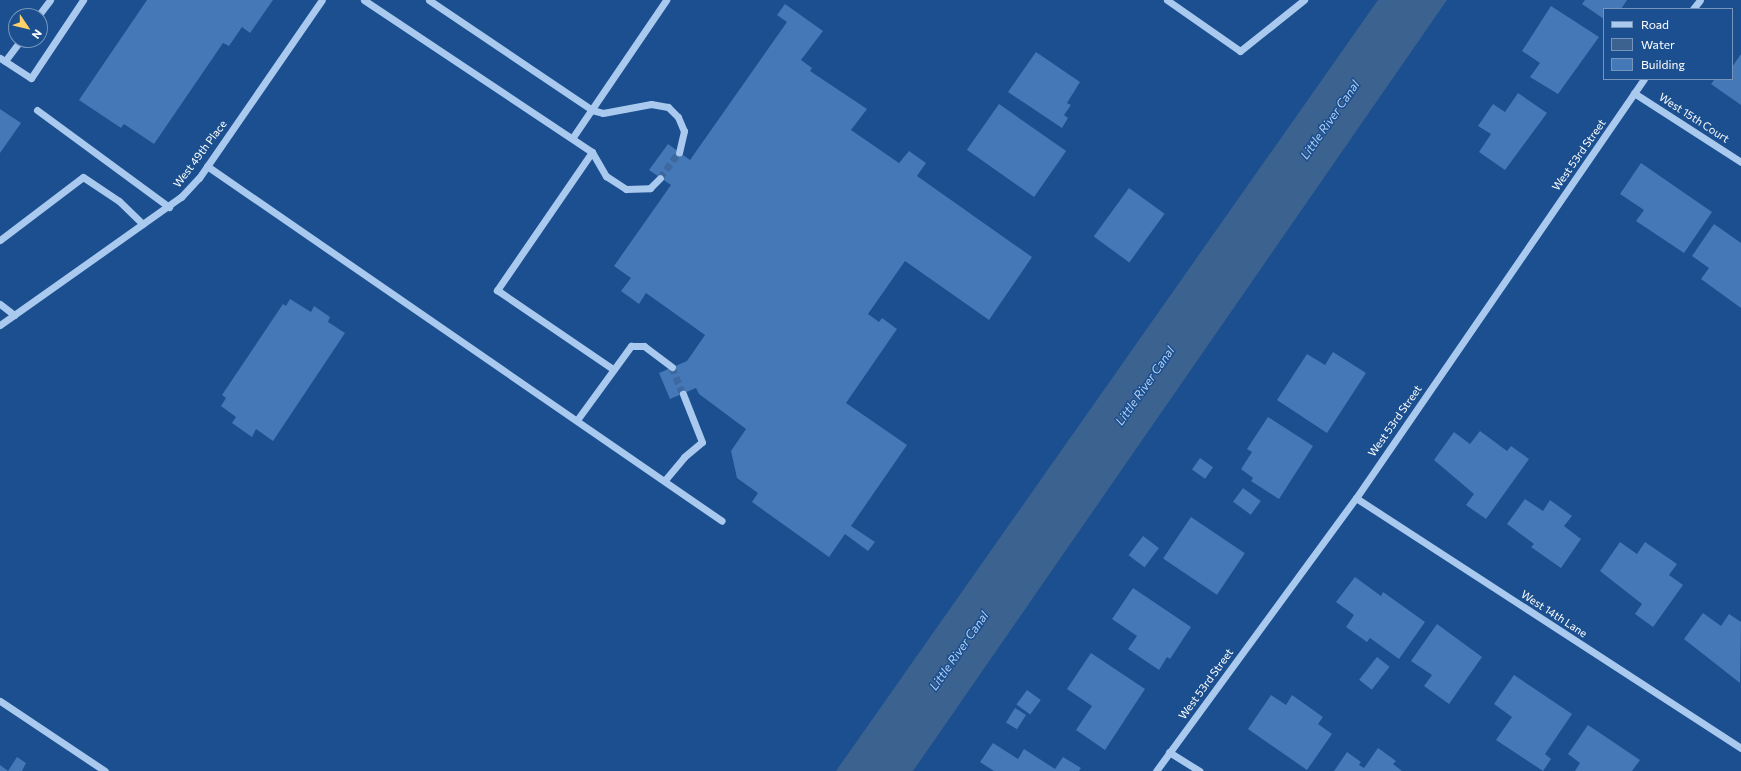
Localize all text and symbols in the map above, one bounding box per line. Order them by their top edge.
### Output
north arrow [8,8,48,48]
legend [1603,8,1733,80]
text: Road [1641,17,1669,31]
text: N [30,27,45,42]
text: Water [1641,37,1675,51]
text: Building [1641,57,1685,71]
water label: Little River Canal [1298,78,1362,162]
street label: West 15th Court [1656,90,1732,146]
street label: West 53rd Street [1549,117,1609,193]
street label: West 49th Place [170,118,230,190]
water label: Little River Canal [1113,344,1177,428]
street label: West 53rd Street [1365,383,1425,459]
street label: West 14th Lane [1518,588,1590,640]
water label: Little River Canal [927,609,991,693]
street label: West 53rd Street [1176,646,1236,722]

